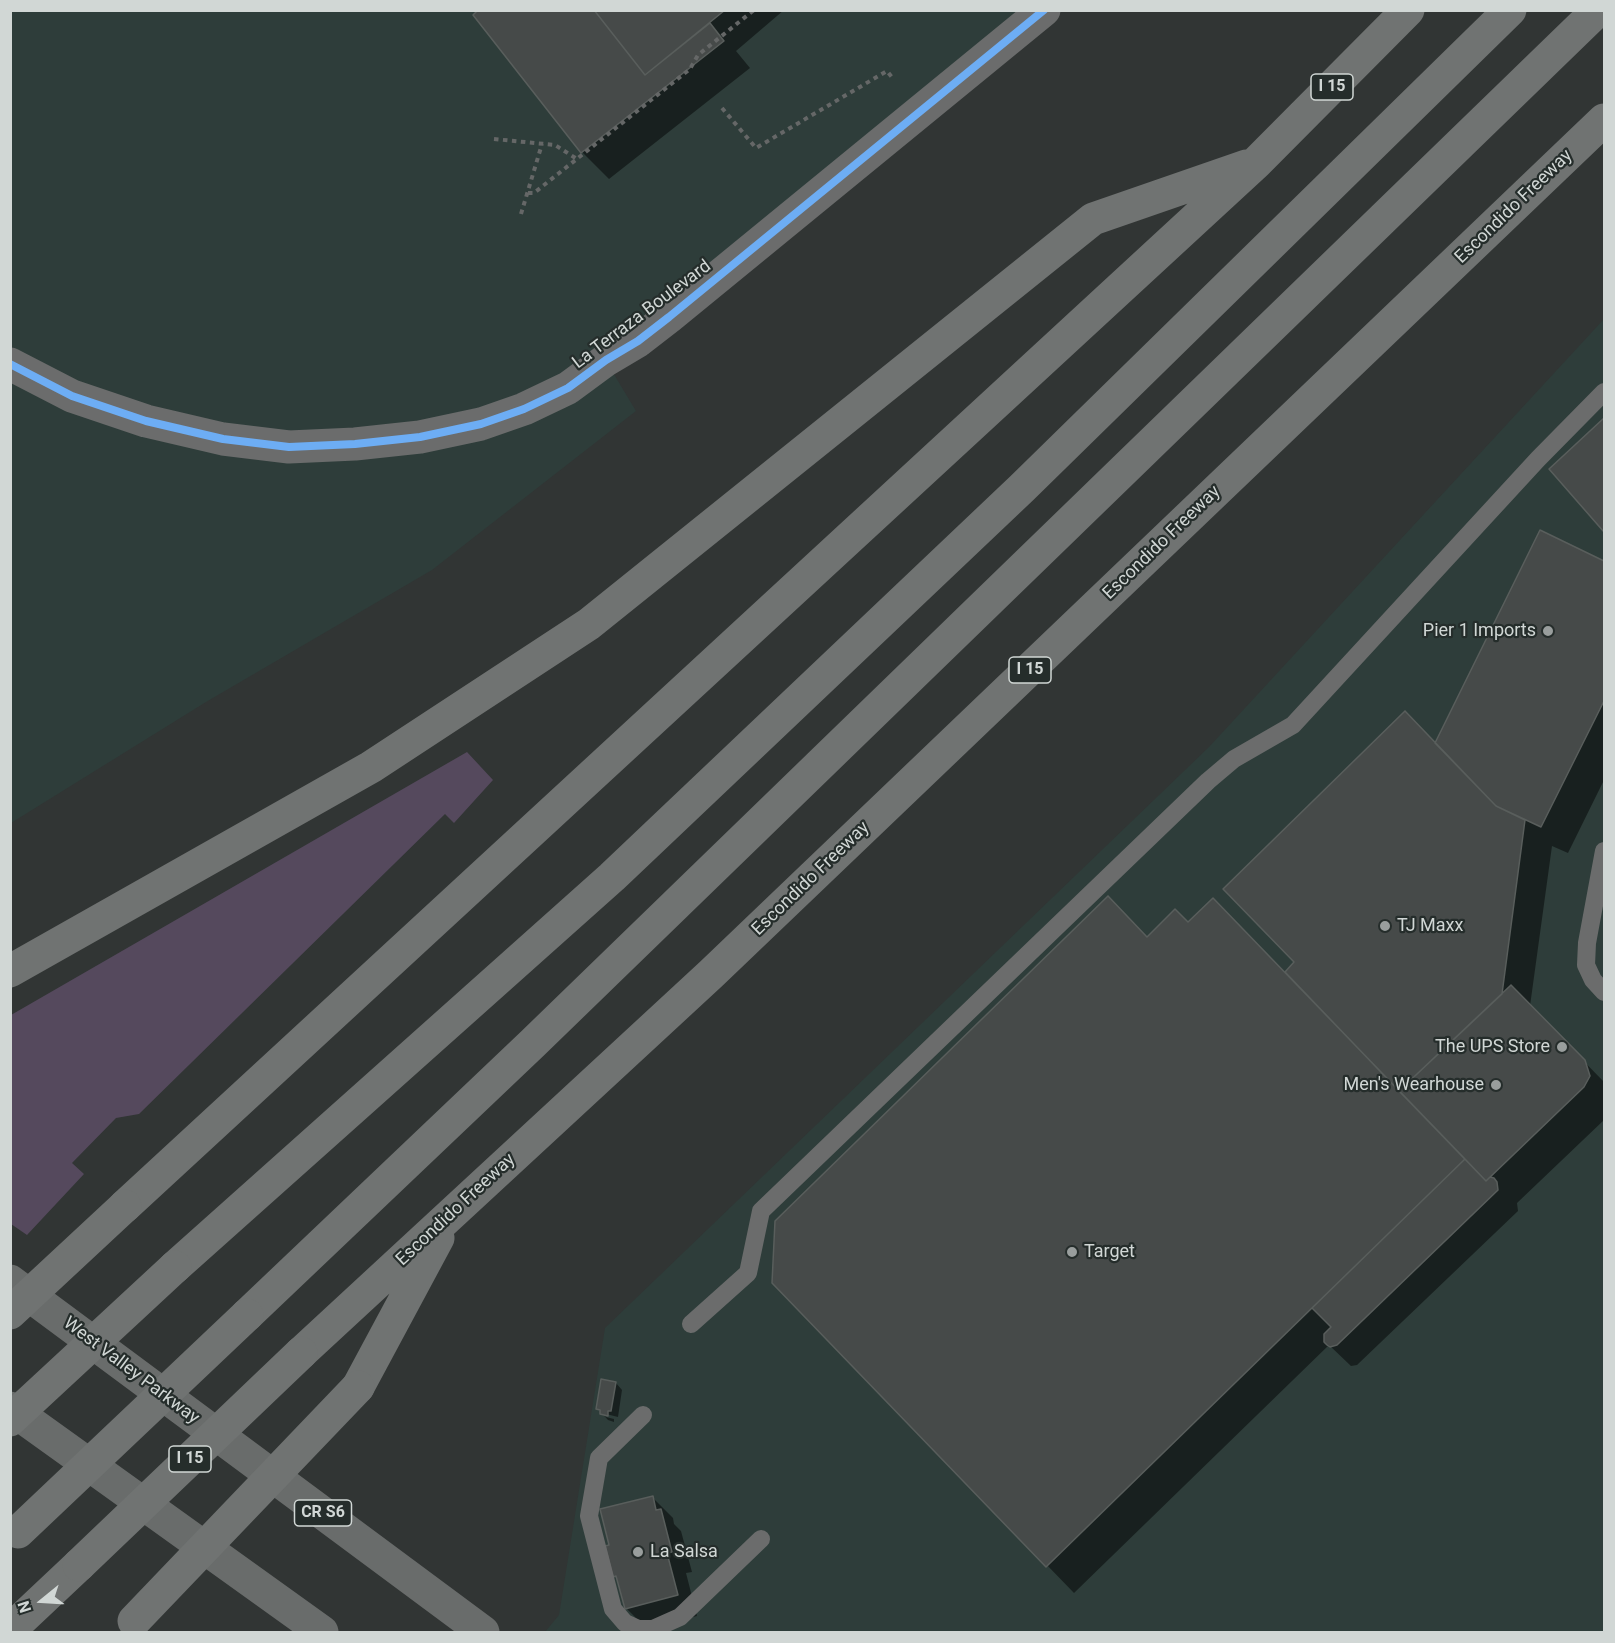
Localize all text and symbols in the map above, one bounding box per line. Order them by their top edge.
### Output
road number: I 15 [1311,74,1353,100]
street label: Escondido Freeway [1451,145,1577,269]
street label: La Terraza Boulevard [568,256,716,374]
street label: Escondido Freeway [1099,481,1225,605]
place label: Pier 1 Imports [1423,620,1536,642]
marker: Pier 1 Imports [1541,624,1555,638]
road number: I 15 [1009,657,1051,683]
street label: Escondido Freeway [748,817,874,941]
place label: TJ Maxx [1397,915,1463,937]
marker: TJ Maxx [1378,919,1392,933]
place label: The UPS Store [1435,1036,1550,1058]
marker: The UPS Store [1555,1040,1569,1054]
place label: Men's Wearhouse [1343,1074,1484,1096]
marker: Men's Wearhouse [1489,1078,1503,1092]
street label: Escondido Freeway [392,1149,520,1271]
place label: Target [1084,1241,1135,1263]
marker: Target [1065,1245,1079,1259]
street label: West Valley Parkway [59,1313,203,1429]
road number: I 15 [169,1446,211,1472]
road number: CR S6 [294,1500,352,1526]
place label: La Salsa [650,1541,718,1563]
marker: La Salsa [631,1545,645,1559]
north arrow [12,1571,72,1631]
text: N [14,1598,35,1615]

